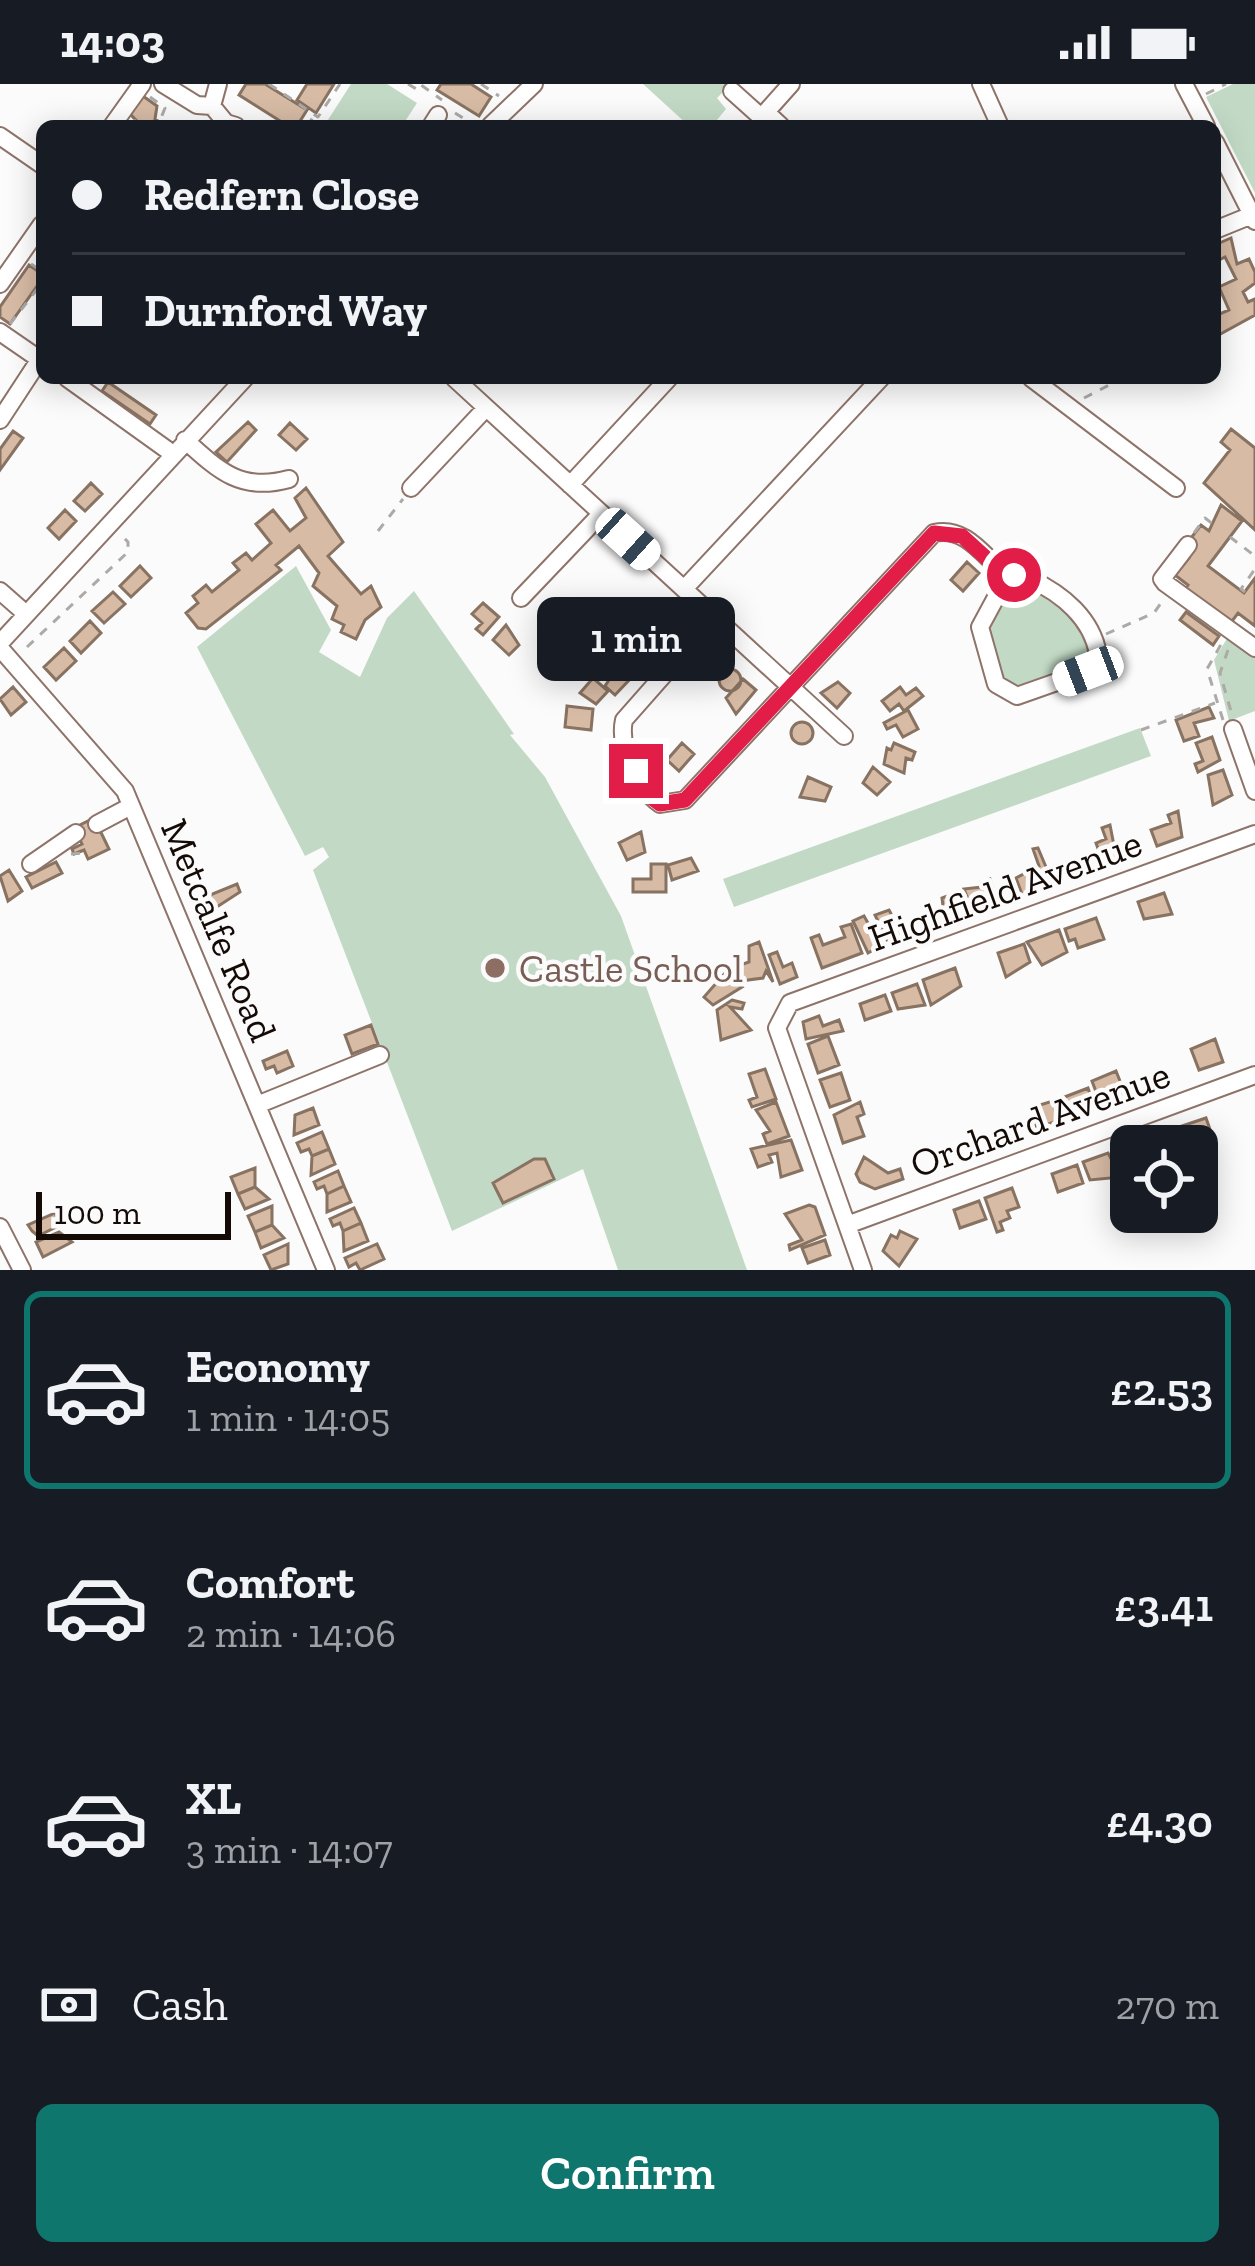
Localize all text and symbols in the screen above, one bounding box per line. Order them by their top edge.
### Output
text: 14:03 [60,15,165,69]
text: Redfern Close [144,168,419,222]
text: Durnford Way [144,284,427,338]
car [589,502,667,576]
route start [987,548,1041,602]
callout: 1 min [537,597,735,681]
text: 1 min [590,615,682,662]
car [1048,641,1128,701]
route end [609,744,663,798]
street label: Metcalfe Road [151,812,287,1048]
street label: Highfield Avenue [862,819,1148,961]
place label: Castle School [519,945,743,992]
marker: Castle School [482,955,508,981]
street label: Orchard Avenue [904,1050,1176,1188]
map controls [1110,1125,1218,1233]
button: locate [1110,1125,1218,1233]
scale bar [36,1186,231,1239]
text: 100 m [54,1193,141,1232]
icon: car [42,1336,150,1444]
text: Economy [186,1340,370,1394]
text: £2.53 [1110,1363,1213,1417]
text: 1 min · 14:05 [186,1394,390,1441]
icon: car [42,1552,150,1660]
text: Comfort [186,1556,354,1610]
text: £3.41 [1114,1579,1213,1633]
text: 2 min · 14:06 [186,1610,396,1657]
icon: car [42,1768,150,1876]
text: XL [186,1772,241,1826]
text: £4.30 [1106,1795,1213,1849]
text: 3 min · 14:07 [186,1826,393,1873]
icon: cash [36,1972,102,2038]
text: Cash [132,1978,228,2032]
text: 270 m [1116,1982,1219,2029]
button: Confirm [36,2104,1219,2242]

